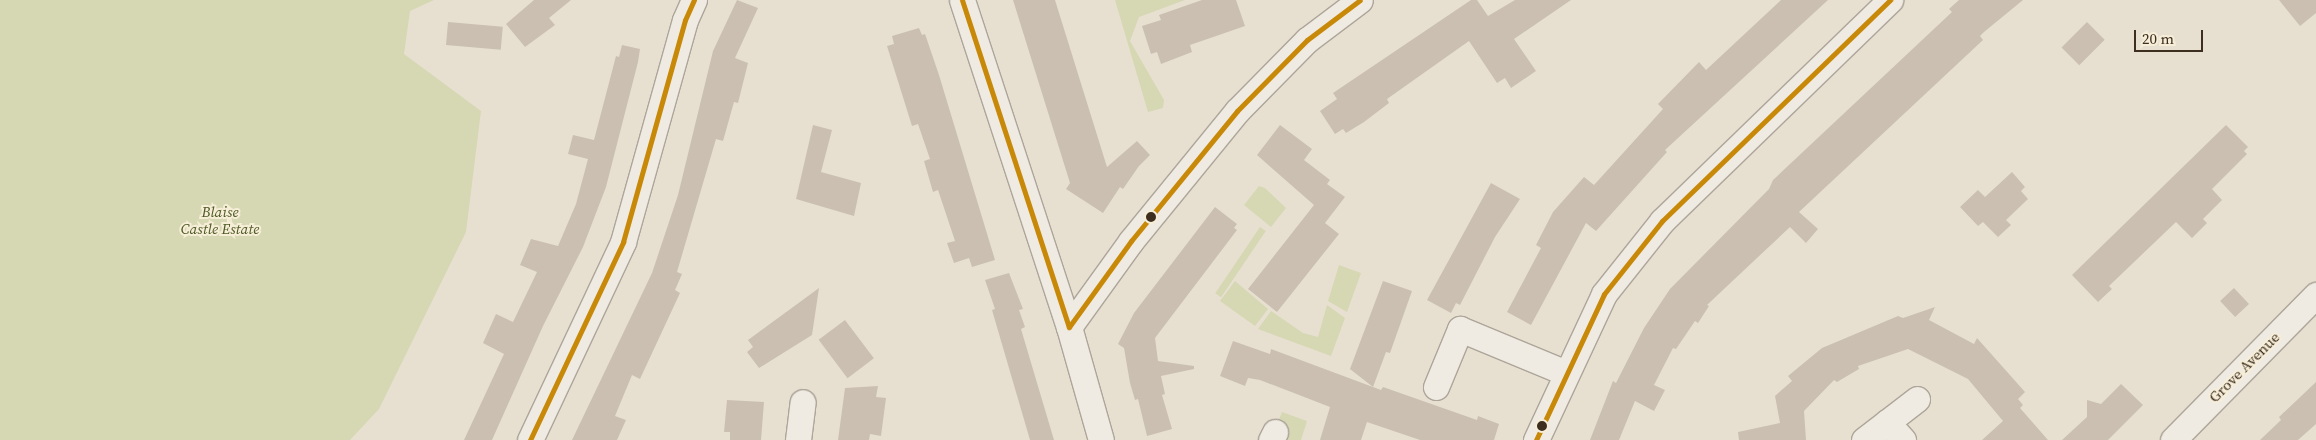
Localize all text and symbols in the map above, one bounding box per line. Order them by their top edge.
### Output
scale bar [2136,20,2205,52]
text: 20 m [2142,28,2174,49]
park label: Blaise Castle Estate [181,202,259,237]
unlabelled marker [1146,212,1156,222]
street label: Grove Avenue [2205,328,2283,406]
unlabelled marker [1537,421,1547,431]

